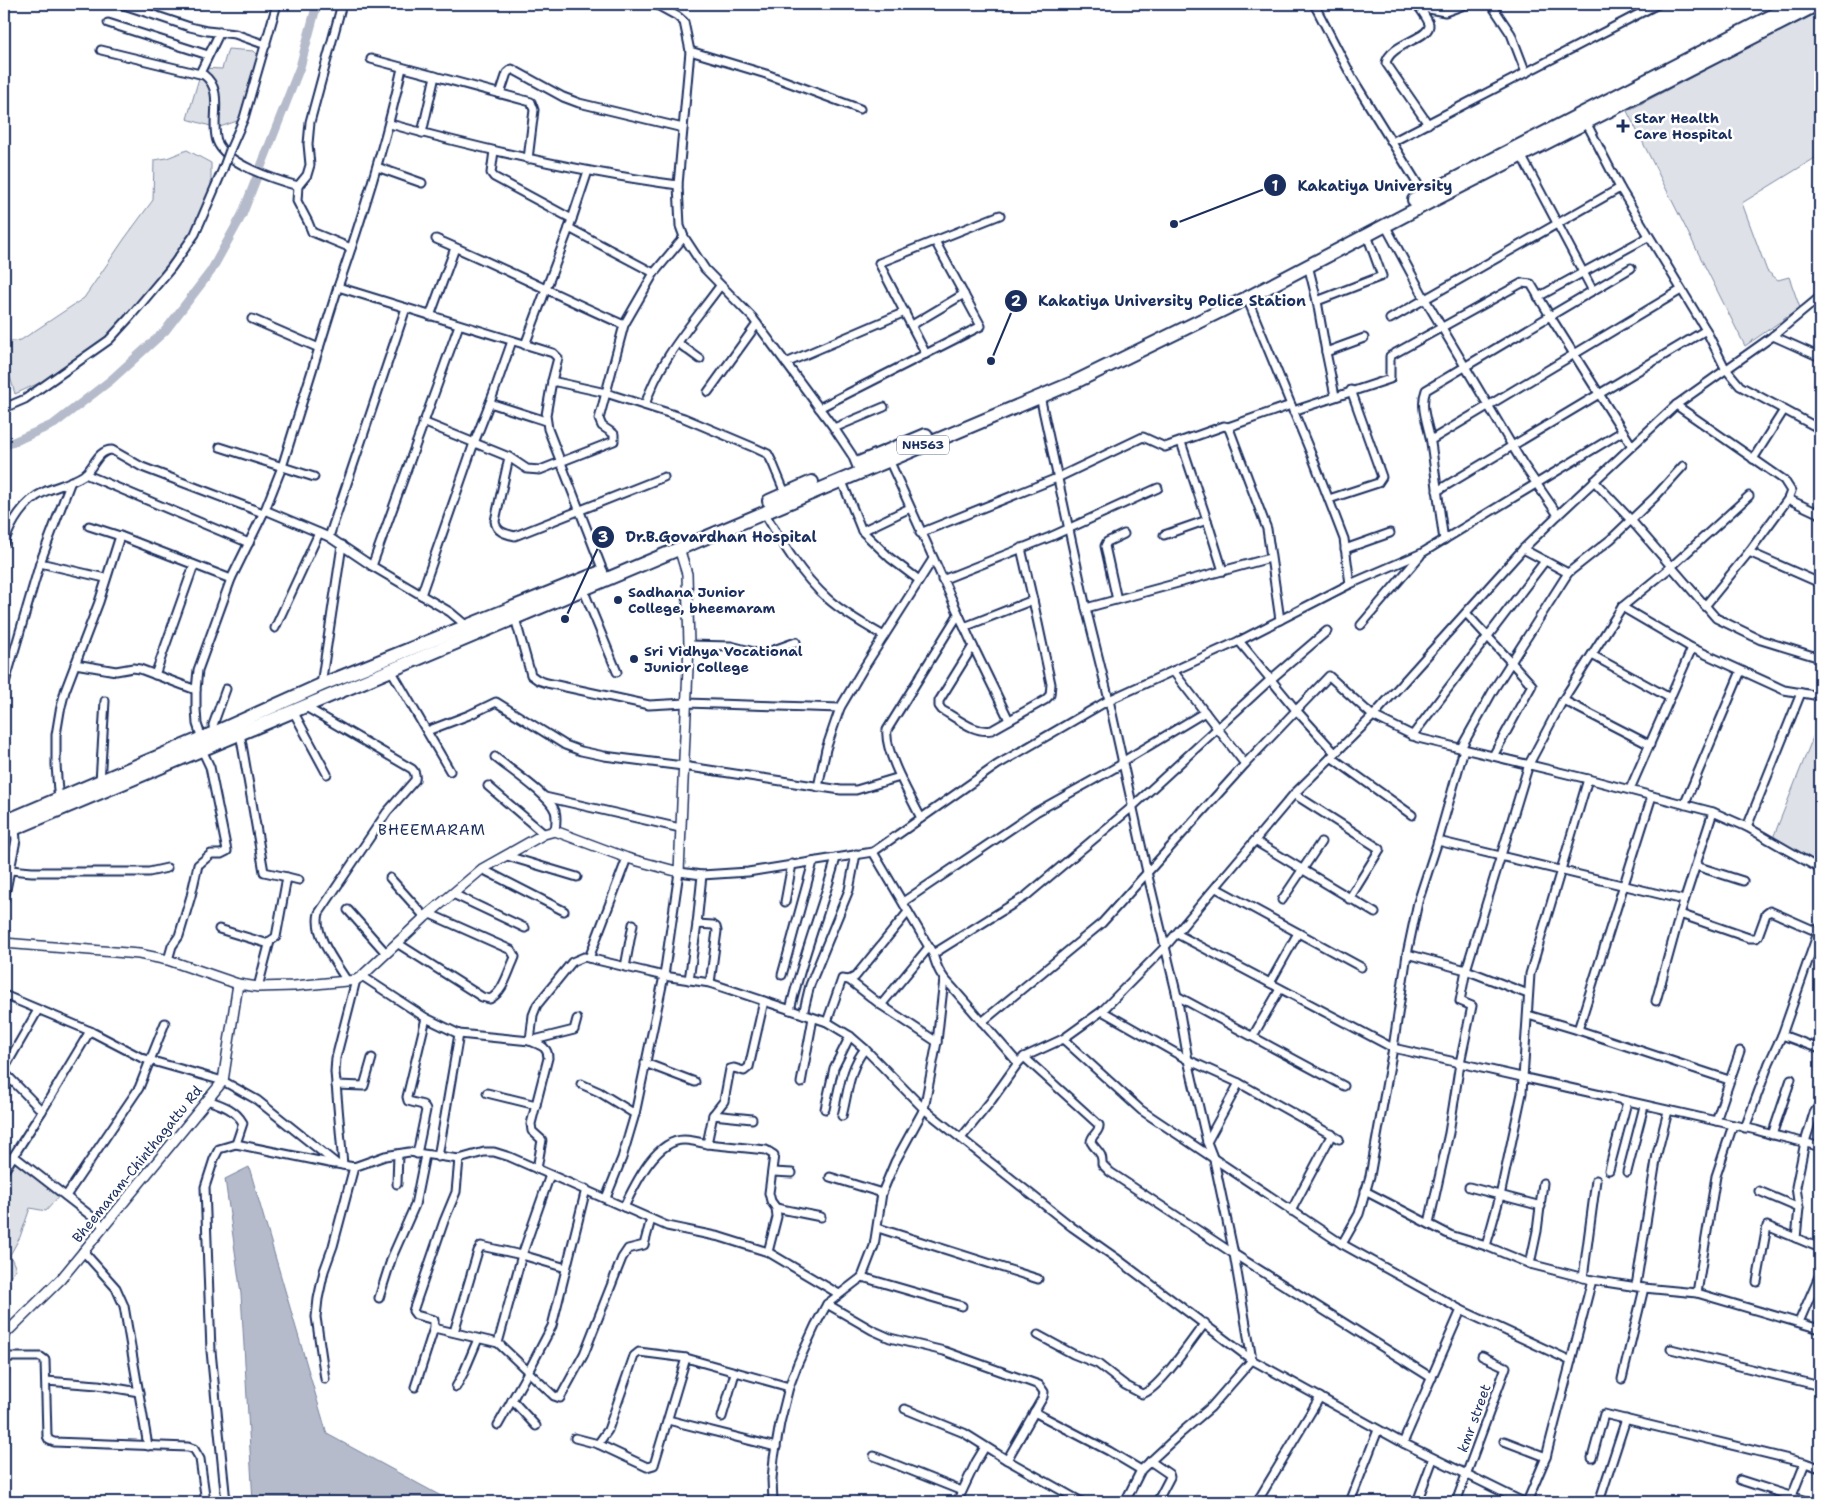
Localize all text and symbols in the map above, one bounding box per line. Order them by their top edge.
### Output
place label: Star Health Care Hospital [1634,109,1732,143]
marker: Star Health Care Hospital [1616,119,1630,133]
callout: Kakatiya University [1263,170,1463,200]
text: 1 [1272,176,1279,196]
text: Kakatiya University [1297,176,1453,196]
callout: Kakatiya University Police Station [1003,286,1316,316]
text: 2 [1011,291,1022,311]
text: Kakatiya University Police Station [1038,291,1306,311]
road number: NH563 [897,436,949,454]
callout: Dr.B.Govardhan Hospital [590,522,826,552]
text: 3 [598,527,608,547]
text: Dr.B.Govardhan Hospital [625,527,817,547]
place label: Sadhana Junior College, bheemaram [628,583,776,617]
marker: Sadhana Junior College, bheemaram [612,594,624,606]
place label: Sri Vidhya Vocational Junior College [644,642,803,676]
marker: Sri Vidhya Vocational Junior College [628,653,640,665]
district label: BHEEMARAM [378,820,486,840]
street label: Bheemaram-Chinthagattu Rd [68,1082,206,1246]
street label: kmr street [1453,1381,1495,1455]

